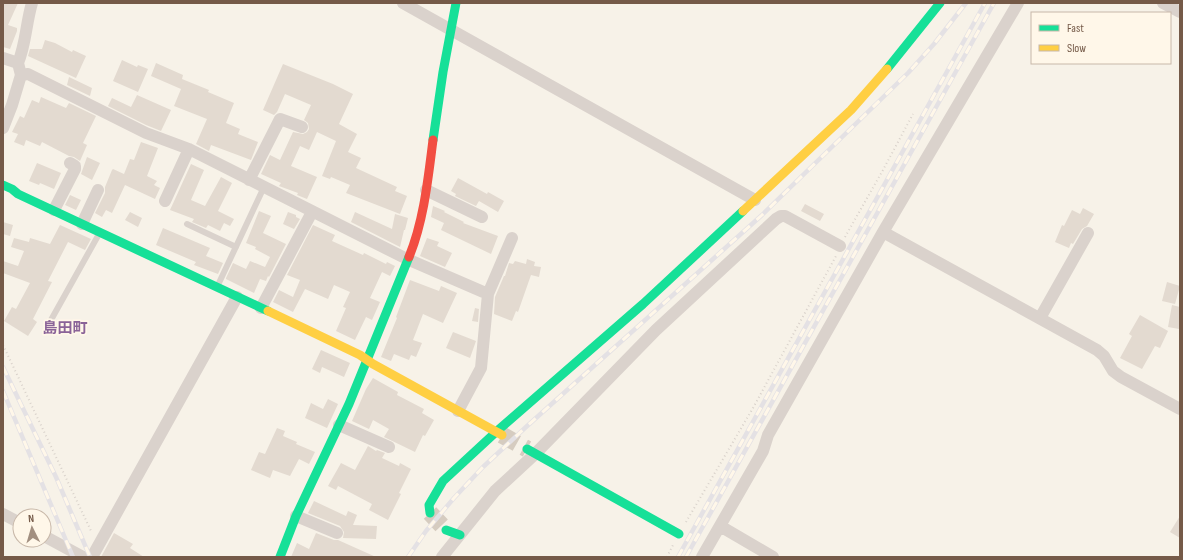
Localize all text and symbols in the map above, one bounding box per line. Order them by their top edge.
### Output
legend [1031,12,1171,64]
text: Fast [1067,21,1084,36]
text: Slow [1067,41,1086,56]
district label: 島田町 [42,319,88,338]
north arrow [12,508,52,548]
text: N [28,512,35,525]

